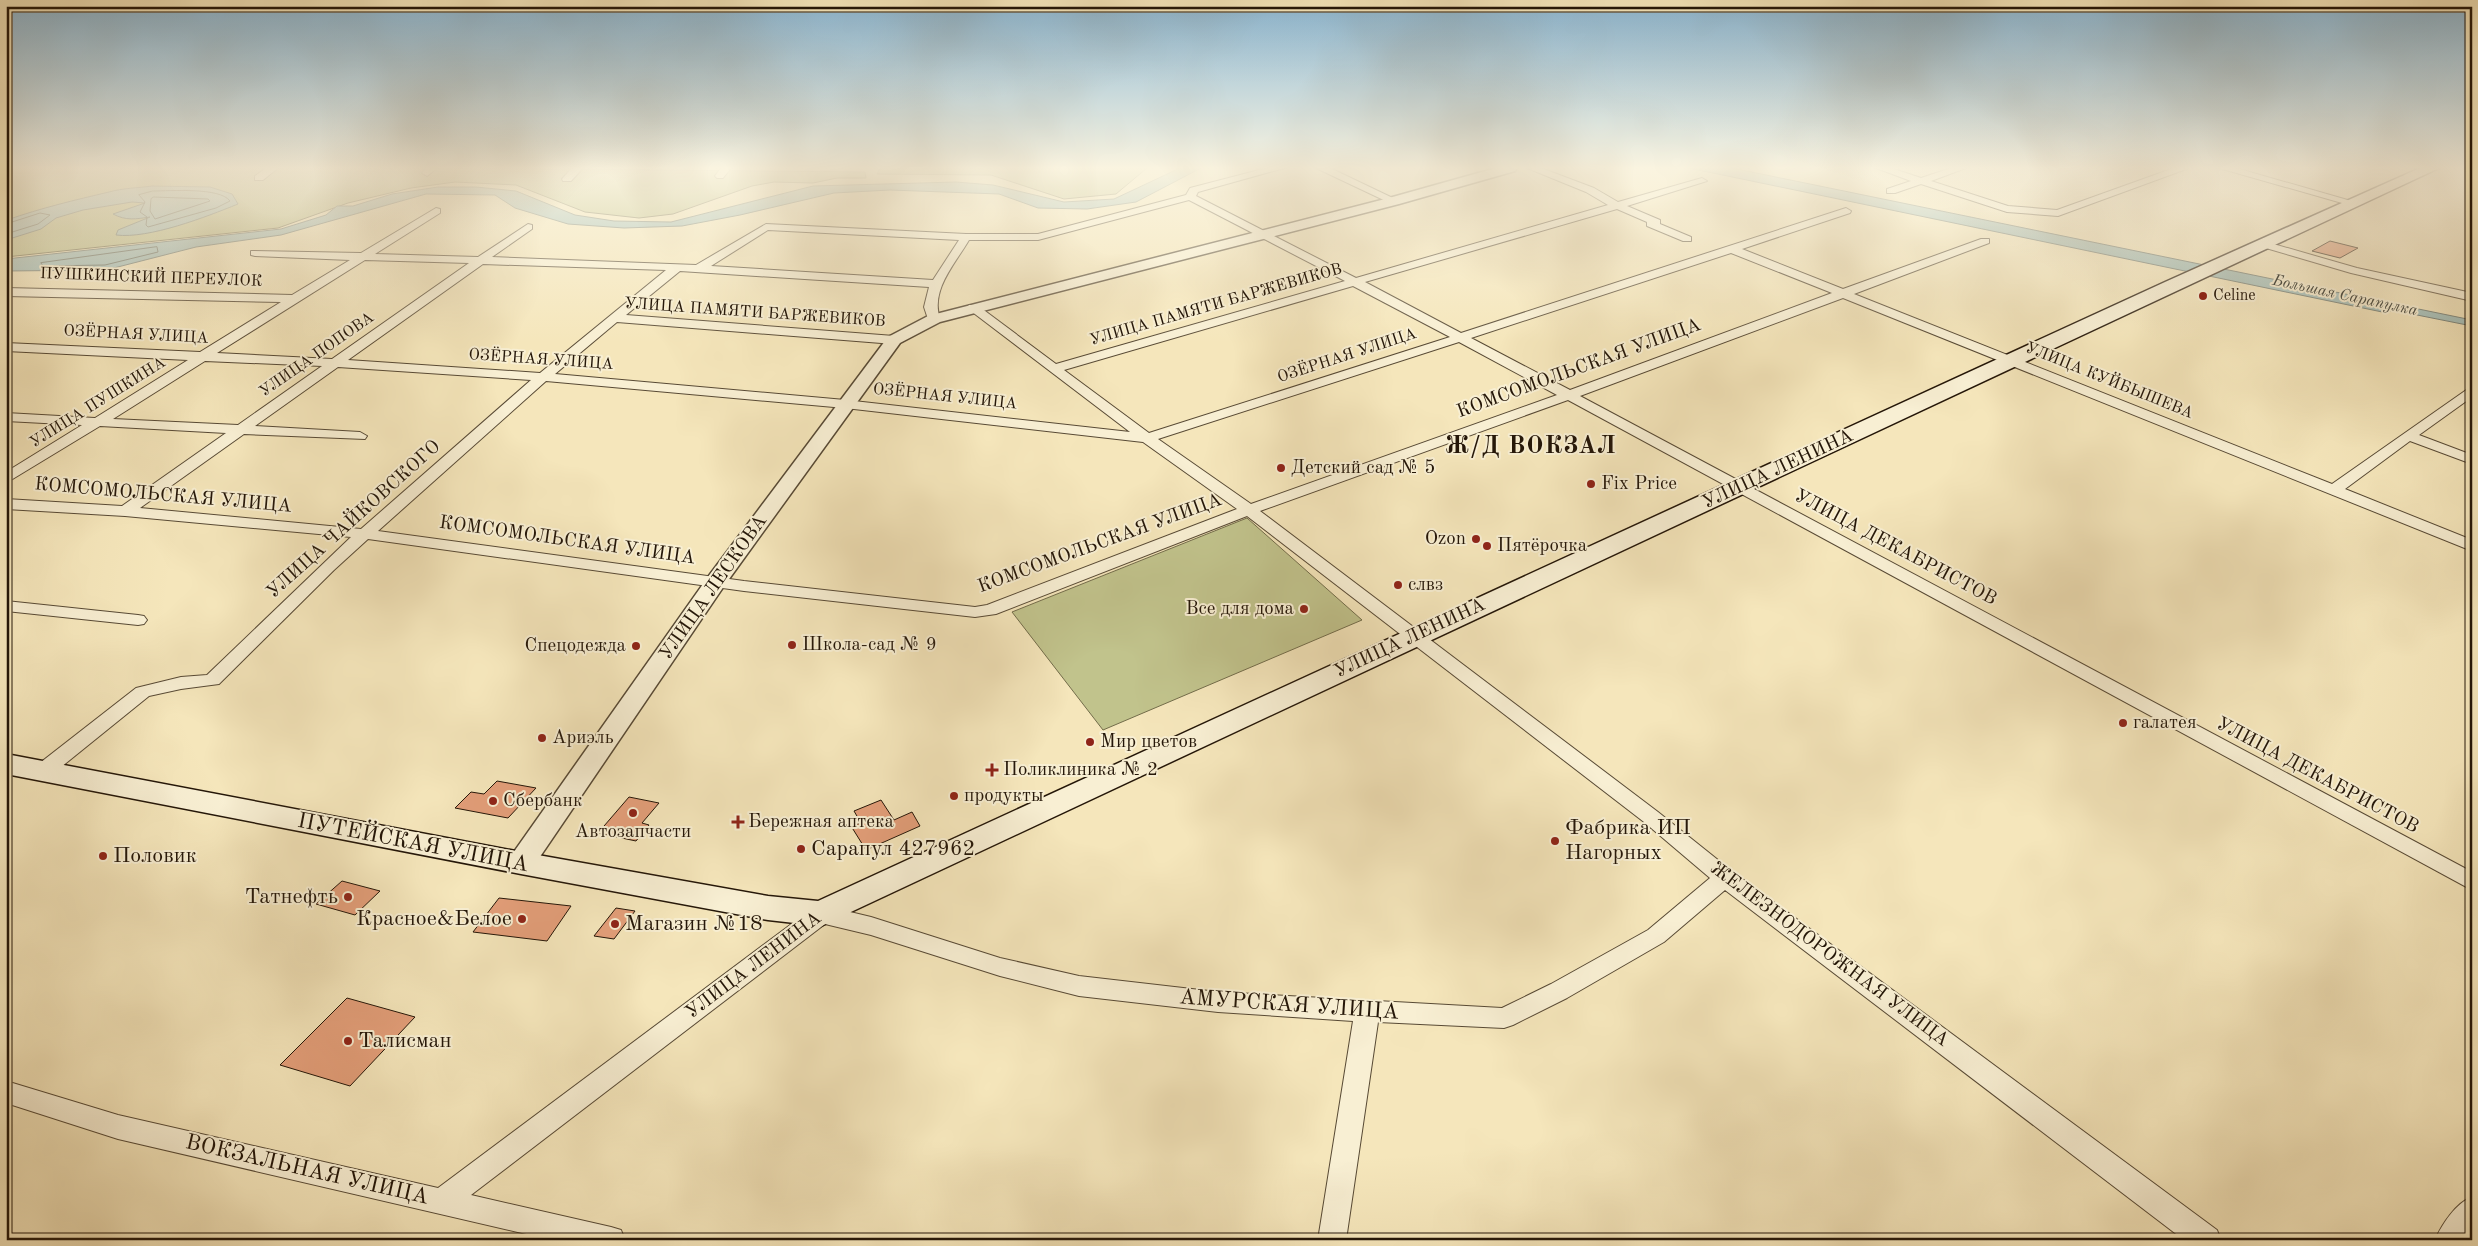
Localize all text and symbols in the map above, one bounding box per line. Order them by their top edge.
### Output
street label: УЛИЦА ПАМЯТИ БАРЖЕВИКОВ [1088,261,1344,349]
street label: ПУШКИНСКИЙ ПЕРЕУЛОК [40,262,263,290]
water label: Большая Сарапулка [2270,273,2419,319]
place label: Celine [2213,288,2256,304]
marker: Celine [2197,290,2209,302]
street label: УЛИЦА ПАМЯТИ БАРЖЕВИКОВ [624,296,886,330]
street label: УЛИЦА ПОПОВА [257,310,377,400]
street label: КОМСОМОЛЬСКАЯ УЛИЦА [1454,316,1704,422]
street label: ОЗЁРНАЯ УЛИЦА [63,319,209,347]
street label: ОЗЁРНАЯ УЛИЦА [1274,322,1418,386]
street label: УЛИЦА КУЙБЫШЕВА [2023,336,2197,422]
street label: ОЗЁРНАЯ УЛИЦА [468,343,614,373]
street label: УЛИЦА ПУШКИНА [27,355,169,451]
street label: ОЗЁРНАЯ УЛИЦА [872,377,1018,413]
street label: УЛИЦА ЛЕНИНА [1699,426,1857,513]
street label: УЛИЦА ЧАЙКОВСКОГО [261,434,444,603]
district label: Ж/Д ВОКЗАЛ [1445,435,1617,459]
place label: Детский сад № 5 [1291,459,1435,478]
marker: Детский сад № 5 [1275,462,1287,474]
street label: КОМСОМОЛЬСКАЯ УЛИЦА [33,475,293,517]
place label: Fix Price [1601,475,1677,494]
marker: Fix Price [1585,478,1597,490]
street label: УЛИЦА ДЕКАБРИСТОВ [1791,487,1999,609]
street label: КОМСОМОЛЬСКАЯ УЛИЦА [975,491,1225,597]
street label: УЛИЦА ЛЕСКОВА [657,512,771,664]
street label: КОМСОМОЛЬСКАЯ УЛИЦА [438,514,697,568]
place label: Ozon [1425,530,1466,549]
marker: Ozon [1470,533,1482,545]
place label: Пятёрочка [1497,537,1588,556]
marker: Пятёрочка [1481,540,1493,552]
place label: слвз [1408,576,1443,595]
marker: слвз [1392,579,1404,591]
street label: УЛИЦА ЛЕНИНА [1331,595,1489,682]
place label: Все для дома [1185,600,1295,619]
marker: Все для дома [1298,603,1310,615]
place label: Школа-сад № 9 [802,636,937,655]
place label: Спецодежда [524,637,627,656]
marker: Школа-сад № 9 [786,639,798,651]
marker: Спецодежда [630,640,642,652]
place label: галатея [2133,714,2197,733]
street label: УЛИЦА ДЕКАБРИСТОВ [2213,715,2421,837]
marker: галатея [2117,717,2129,729]
place label: Ариэль [552,729,614,748]
marker: Ариэль [536,732,548,744]
place label: Мир цветов [1100,733,1197,752]
marker: Мир цветов [1084,736,1096,748]
place label: Поликлиника № 2 [1003,761,1158,780]
marker: Поликлиника № 2 [985,763,999,777]
place label: продукты [964,787,1044,806]
marker: продукты [948,790,960,802]
place label: Сбербанк [503,792,583,811]
marker: Сбербанк [487,795,499,807]
street label: ПУТЕЙСКАЯ УЛИЦА [295,806,532,876]
marker: Автозапчасти [627,807,639,819]
place label: Бережная аптека [748,813,894,832]
marker: Бережная аптека [732,816,744,828]
place label: Фабрика ИП Нагорных [1565,817,1691,864]
place label: Автозапчасти [575,823,691,842]
marker: Фабрика ИП Нагорных [1549,835,1561,847]
place label: Сарапул 427962 [811,838,975,860]
marker: Сарапул 427962 [795,843,807,855]
place label: Половик [113,845,197,867]
marker: Половик [97,850,109,862]
street label: ЖЕЛЕЗНОДОРОЖНАЯ УЛИЦА [1706,859,1952,1051]
place label: Татнефть [245,886,338,908]
marker: Татнефть [342,891,354,903]
place label: Красное&Белое [356,908,512,930]
street label: УЛИЦА ЛЕНИНА [683,909,826,1023]
marker: Красное&Белое [516,913,528,925]
place label: Магазин №18 [625,913,763,935]
marker: Магазин №18 [609,918,621,930]
street label: АМУРСКАЯ УЛИЦА [1178,986,1400,1024]
place label: Талисман [358,1030,452,1052]
marker: Талисман [342,1035,354,1047]
street label: ВОКЗАЛЬНАЯ УЛИЦА [183,1131,431,1209]

